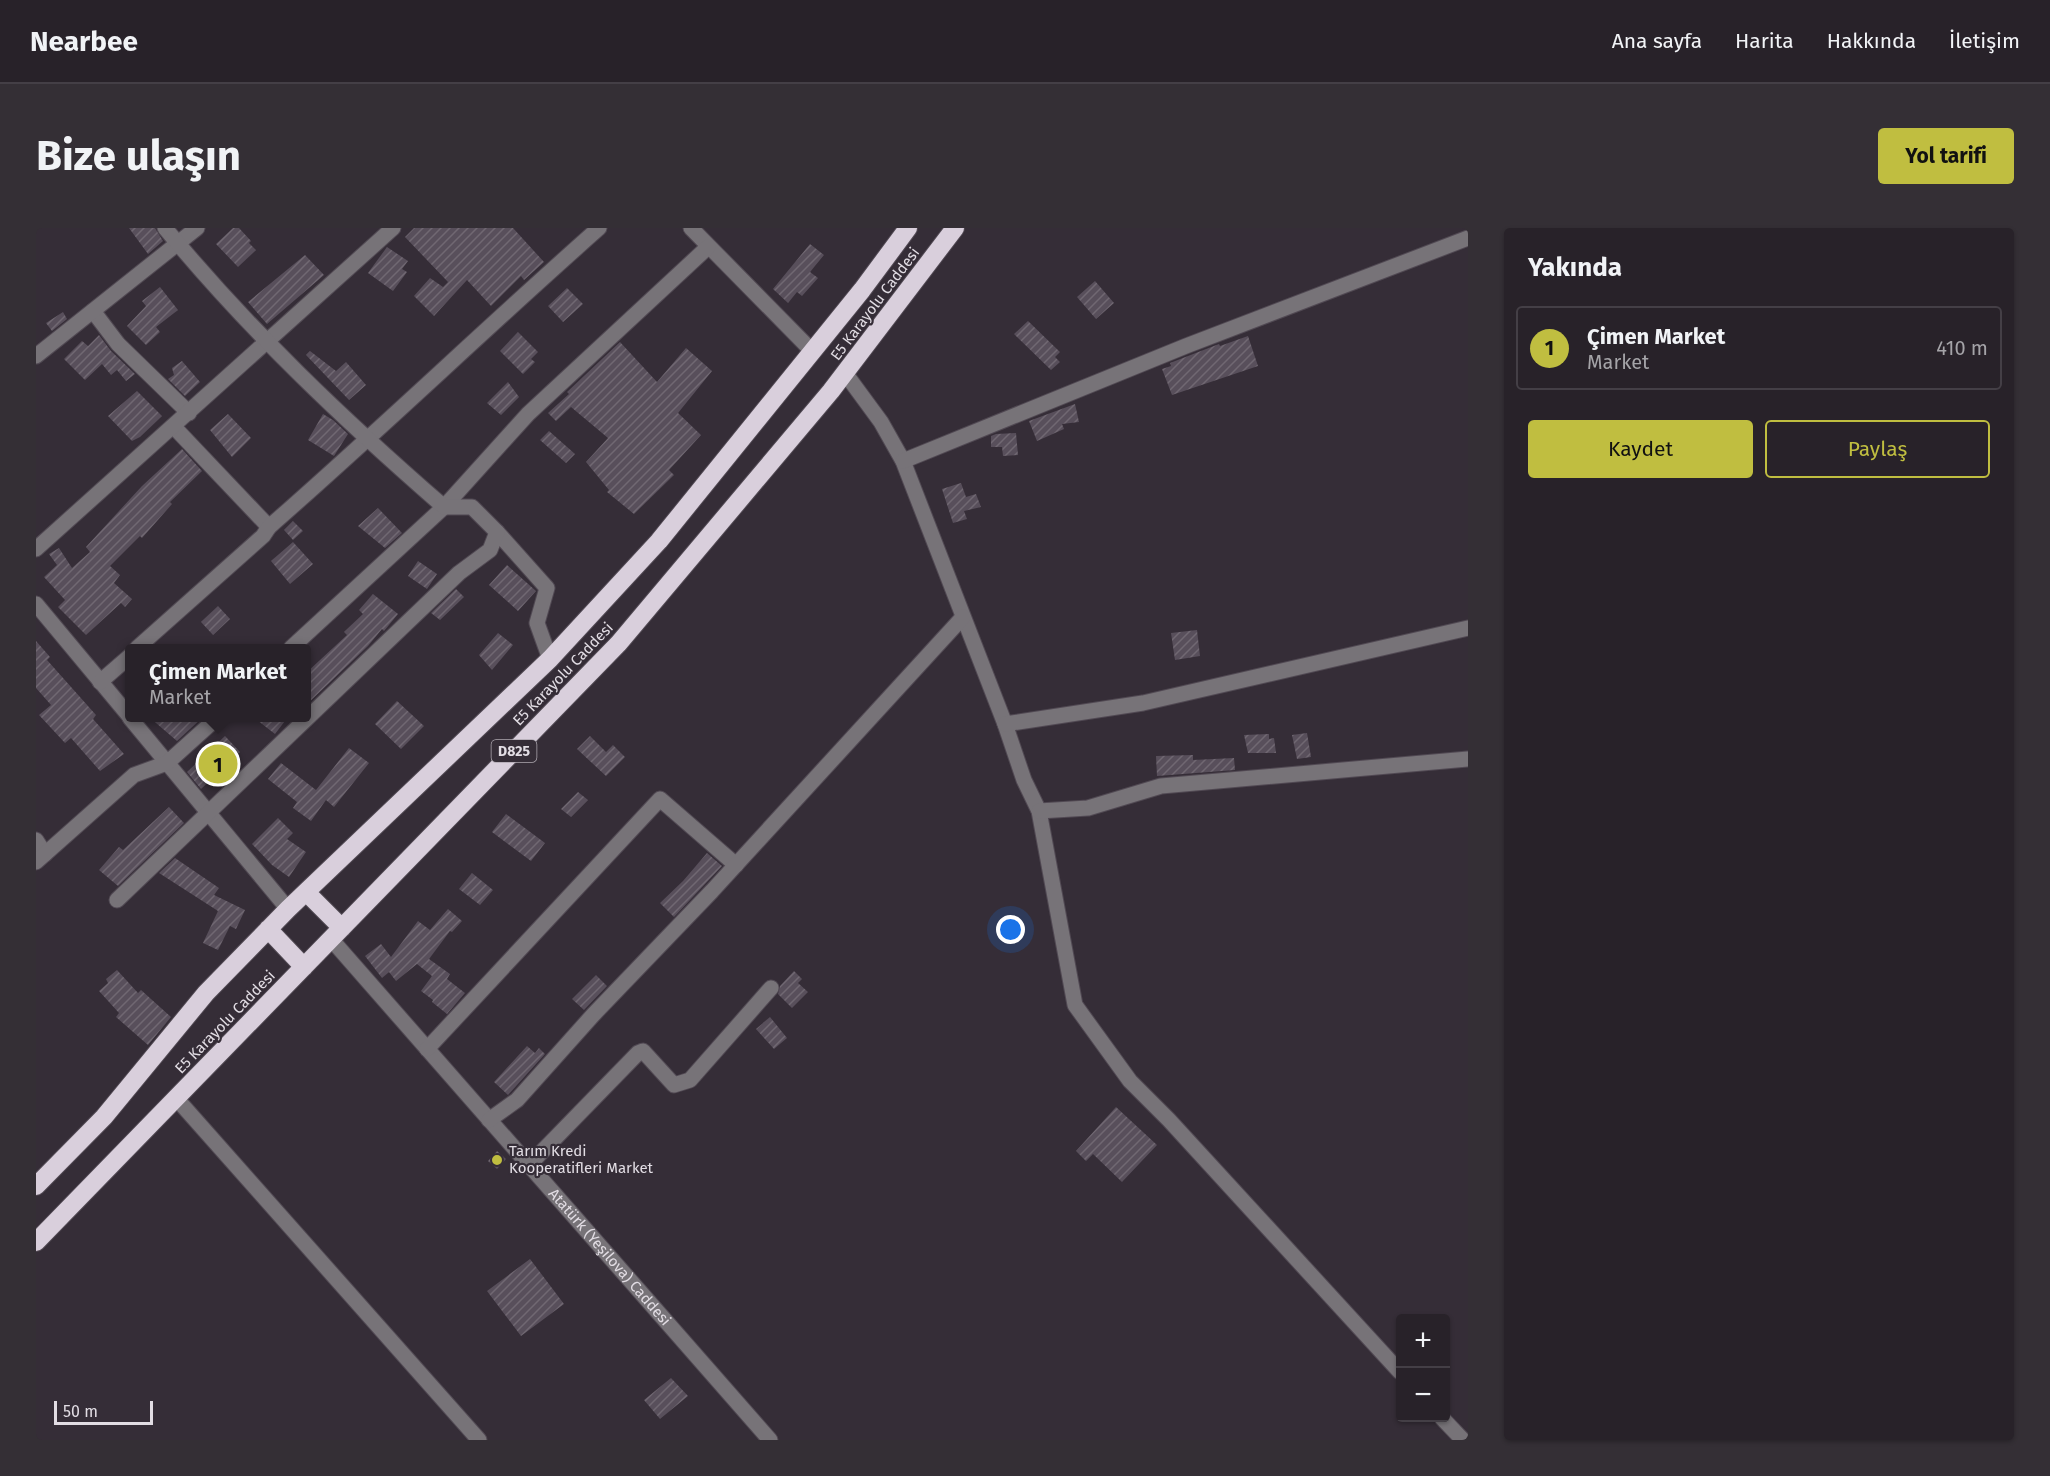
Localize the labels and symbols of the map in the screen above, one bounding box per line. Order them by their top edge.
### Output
street label: E5 Karayolu Caddesi [827,244,923,364]
street label: E5 Karayolu Caddesi [509,619,617,729]
road number: D825 [492,740,536,762]
pin: 1 [198,742,237,786]
your location [996,915,1025,944]
street label: E5 Karayolu Caddesi [171,967,279,1077]
place label: Tarım Kredi Kooperatifleri Market [509,1142,654,1177]
marker: Tarım Kredi Kooperatifleri Market [490,1153,504,1167]
street label: Atatürk (Yeşilova) Caddesi [545,1185,675,1329]
scale bar [54,1398,153,1426]

